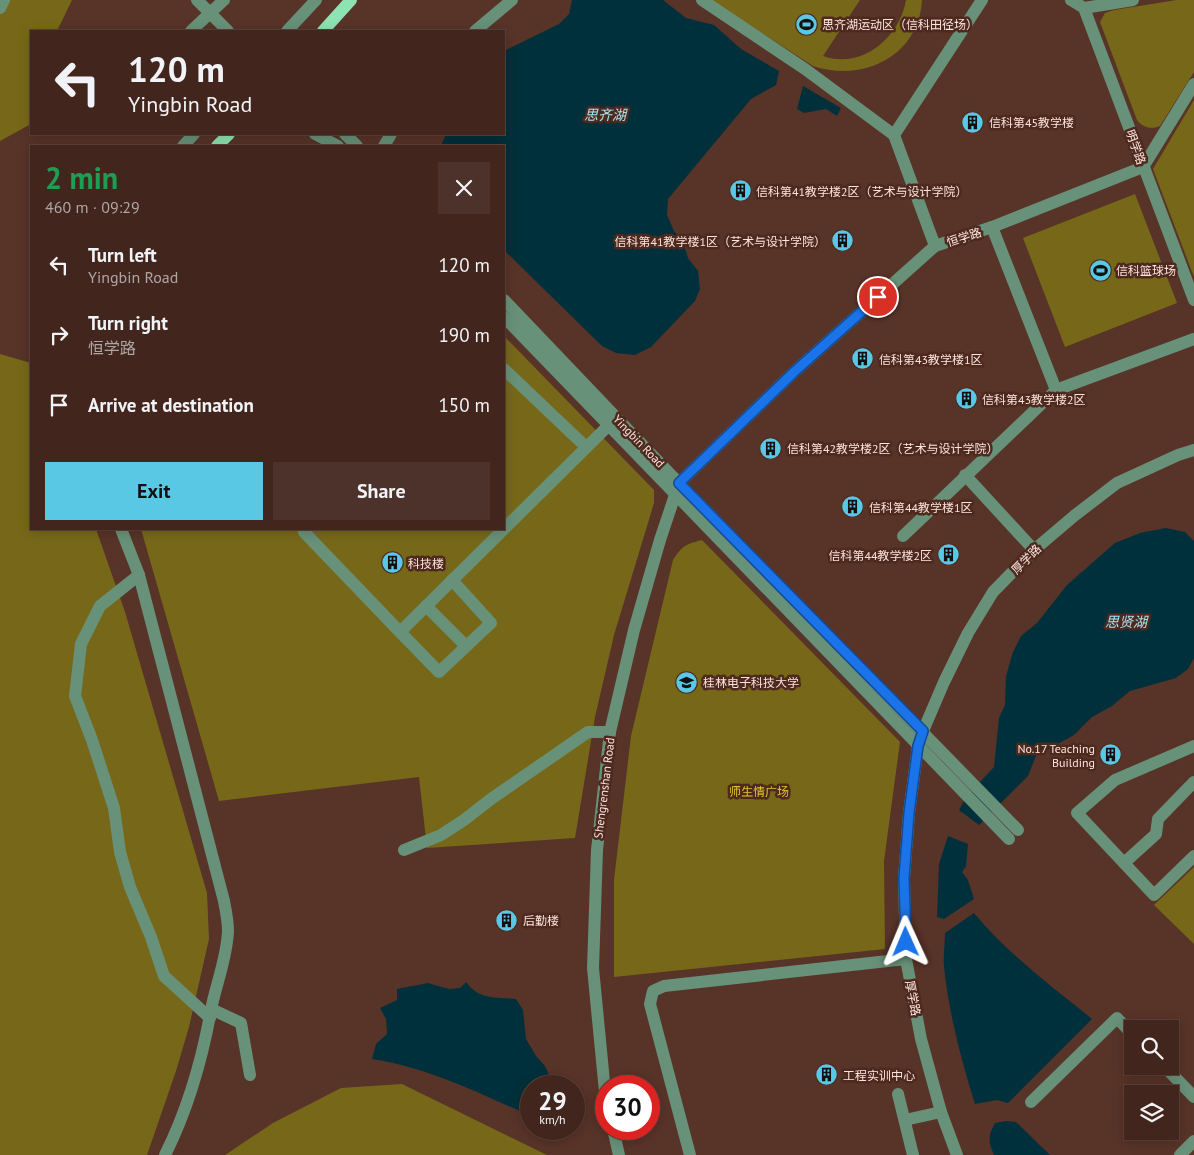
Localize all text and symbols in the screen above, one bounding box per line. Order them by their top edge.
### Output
sports icon: 思齐湖运动区（信科田径场） [794,12,818,36]
place label: 思齐湖运动区（信科田径场） [822,17,978,32]
text: 120 m [128,46,225,92]
icon: left [45,50,110,115]
text: Yingbin Road [128,90,252,118]
water label: 思齐湖 [584,106,628,124]
building icon: 信科第45教学楼 [961,110,985,134]
place label: 信科第45教学楼 [989,115,1074,130]
street label: 明学路 [1123,128,1149,166]
text: 2 min [45,158,118,197]
button: close [438,162,490,214]
building icon: 信科第41教学楼2区（艺术与设计学院） [728,179,752,203]
place label: 信科第41教学楼2区（艺术与设计学院） [756,184,968,199]
text: 460 m · 09:29 [45,197,140,217]
street label: 恒学路 [945,224,983,250]
building icon: 信科第41教学楼1区（艺术与设计学院） [830,229,854,253]
place label: 信科第41教学楼1区（艺术与设计学院） [614,234,826,249]
text: Turn left [88,243,157,267]
icon: left [45,251,73,279]
text: 120 m [438,253,490,277]
sports icon: 信科篮球场 [1088,258,1112,282]
place label: 信科篮球场 [1116,263,1176,278]
text: Yingbin Road [88,267,178,287]
pin [857,276,899,318]
icon: arrive [864,283,892,311]
text: Turn right [88,311,168,335]
icon: right [45,321,73,349]
text: 190 m [438,323,490,347]
text: 恒学路 [88,338,136,358]
building icon: 信科第43教学楼1区 [851,347,875,371]
place label: 信科第43教学楼1区 [879,352,983,367]
building icon: 信科第43教学楼2区 [954,387,978,411]
icon: arrive [45,391,73,419]
place label: 信科第43教学楼2区 [982,392,1086,407]
text: Arrive at destination [88,393,254,417]
text: 150 m [438,393,490,417]
street label: Yingbin Road [610,411,668,471]
building icon: 信科第42教学楼2区（艺术与设计学院） [759,436,783,460]
place label: 信科第42教学楼2区（艺术与设计学院） [787,441,999,456]
button: Exit [45,462,263,520]
button: Share [273,462,490,520]
building icon: 信科第44教学楼1区 [841,495,865,519]
place label: 信科第44教学楼1区 [869,500,973,515]
street label: 厚学路 [1008,541,1044,577]
building icon: 信科第44教学楼2区 [936,543,960,567]
place label: 信科第44教学楼2区 [828,548,932,563]
building icon: 科技楼 [380,551,404,575]
place label: 科技楼 [408,556,444,571]
water label: 思贤湖 [1105,613,1149,631]
school or university icon: 桂林电子科技大学 [675,670,699,694]
place label: 桂林电子科技大学 [703,675,799,690]
street label: Shengrenshan Road [590,737,618,839]
place label: No.17 Teaching Building [1017,741,1095,770]
building icon: No.17 Teaching Building [1099,743,1123,767]
park label: 师生情广场 [729,784,789,799]
building icon: 后勤楼 [495,908,519,932]
place label: 后勤楼 [523,913,559,928]
position arrow [879,915,931,967]
street label: 厚学路 [902,979,924,1017]
map controls [1124,1020,1179,1140]
button: search [1124,1020,1179,1075]
building icon: 工程实训中心 [815,1063,839,1087]
place label: 工程实训中心 [843,1068,915,1083]
speed limit sign: 30 [595,1075,660,1140]
text: 29 [538,1085,567,1117]
button: layers [1124,1085,1179,1140]
text: km/h [539,1112,566,1127]

